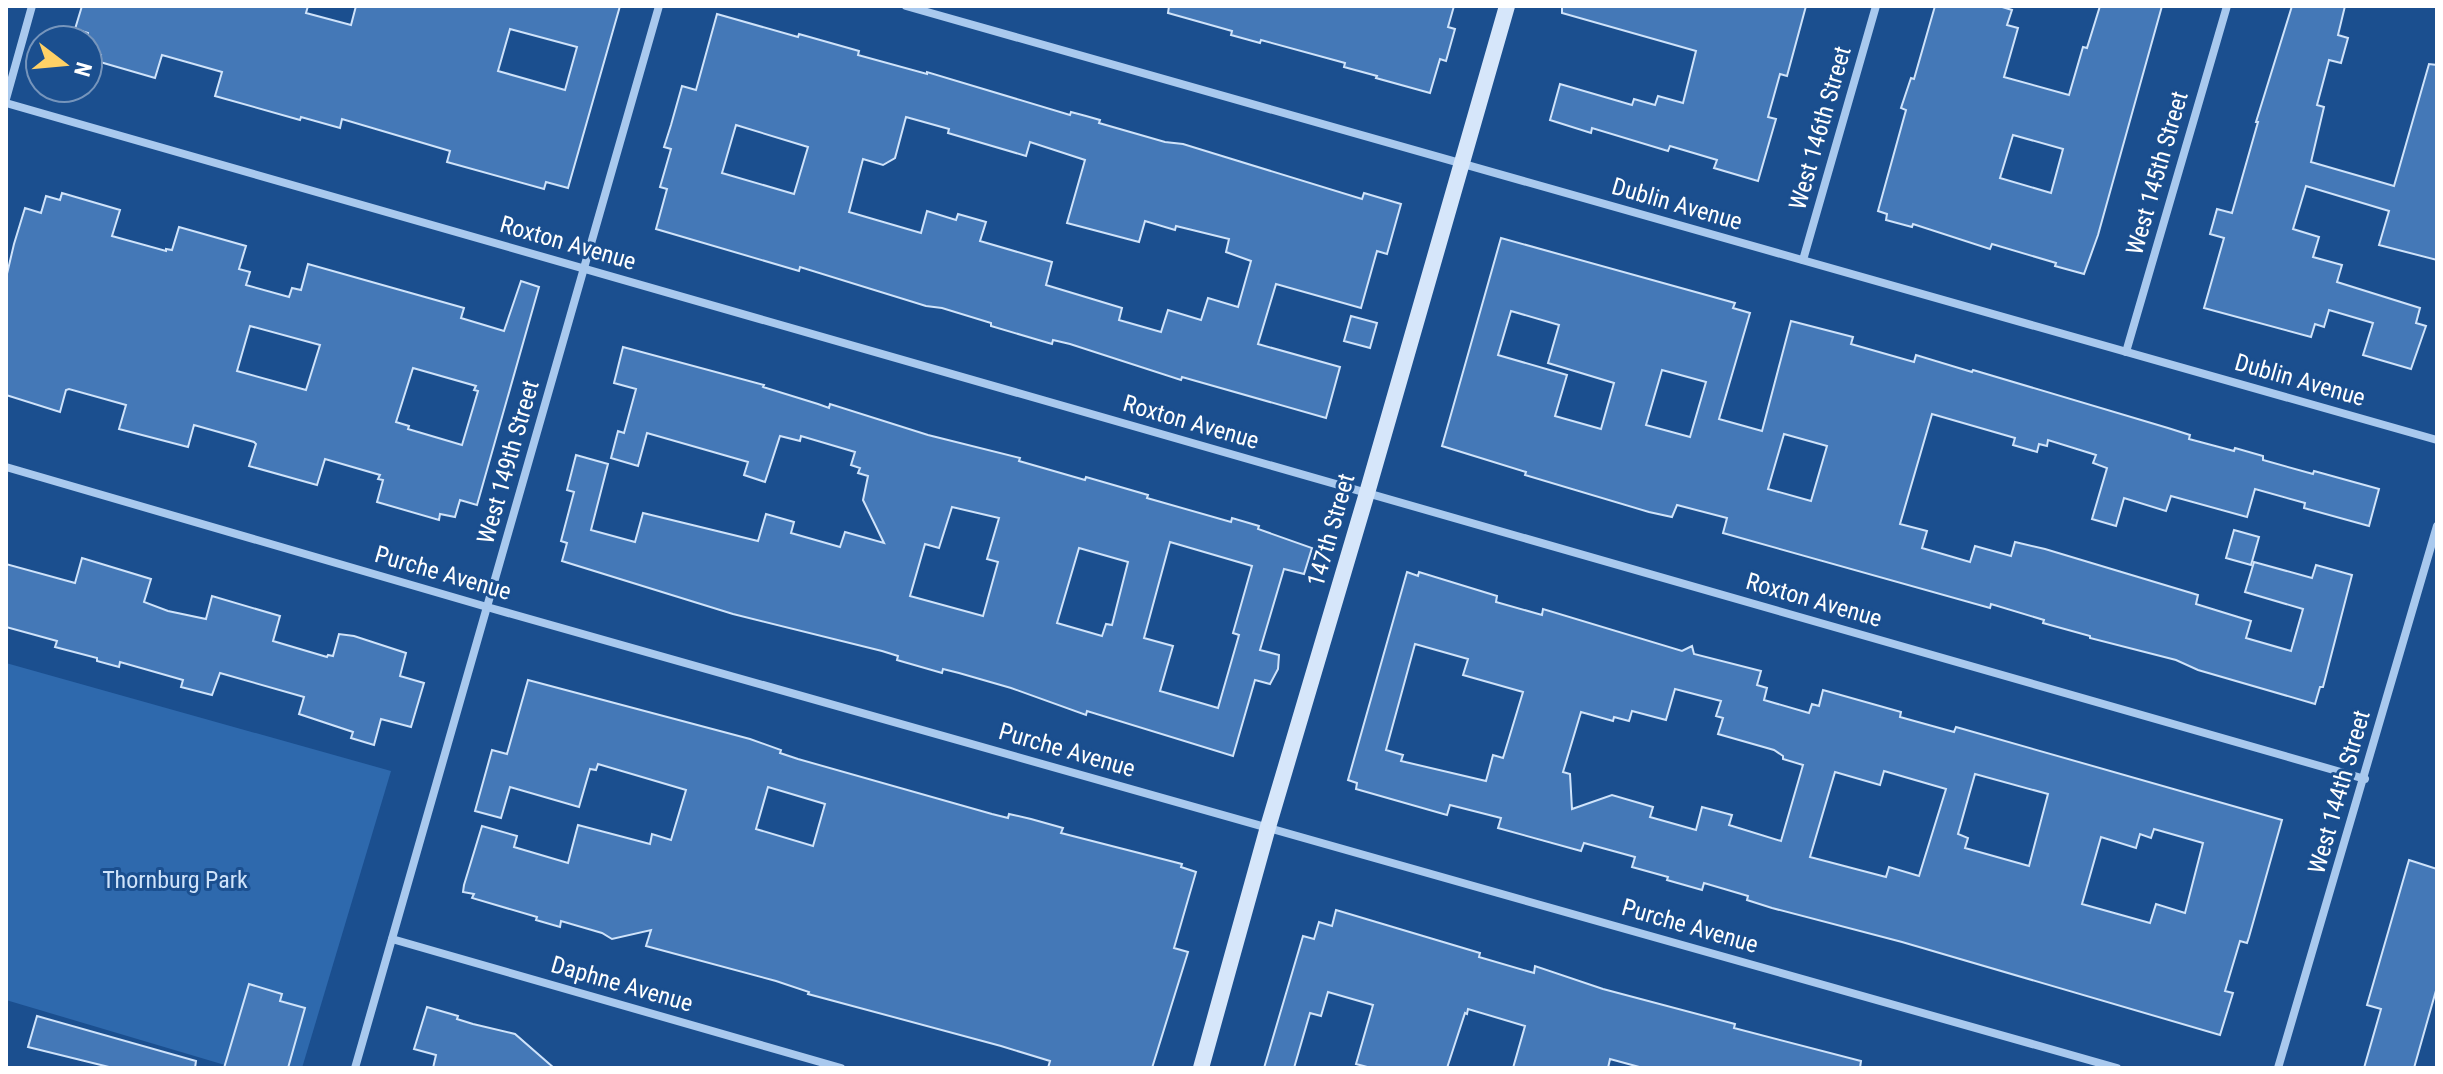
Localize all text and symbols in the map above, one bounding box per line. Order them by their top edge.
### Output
north arrow [24,24,104,104]
street label: West 146th Street [1783,43,1857,213]
text: N [69,59,97,79]
street label: West 145th Street [2120,88,2194,258]
street label: Dublin Avenue [1609,172,1745,236]
street label: Roxton Avenue [497,210,639,276]
street label: Dublin Avenue [2232,348,2368,412]
street label: West 149th Street [471,377,545,547]
street label: Roxton Avenue [1120,389,1262,455]
street label: 147th Street [1302,470,1360,590]
street label: Purche Avenue [372,540,514,606]
street label: Roxton Avenue [1743,567,1885,633]
street label: West 144th Street [2302,707,2376,877]
street label: Purche Avenue [996,717,1138,783]
park label: Thornburg Park [102,866,248,894]
street label: Purche Avenue [1619,893,1761,959]
street label: Daphne Avenue [548,950,696,1018]

